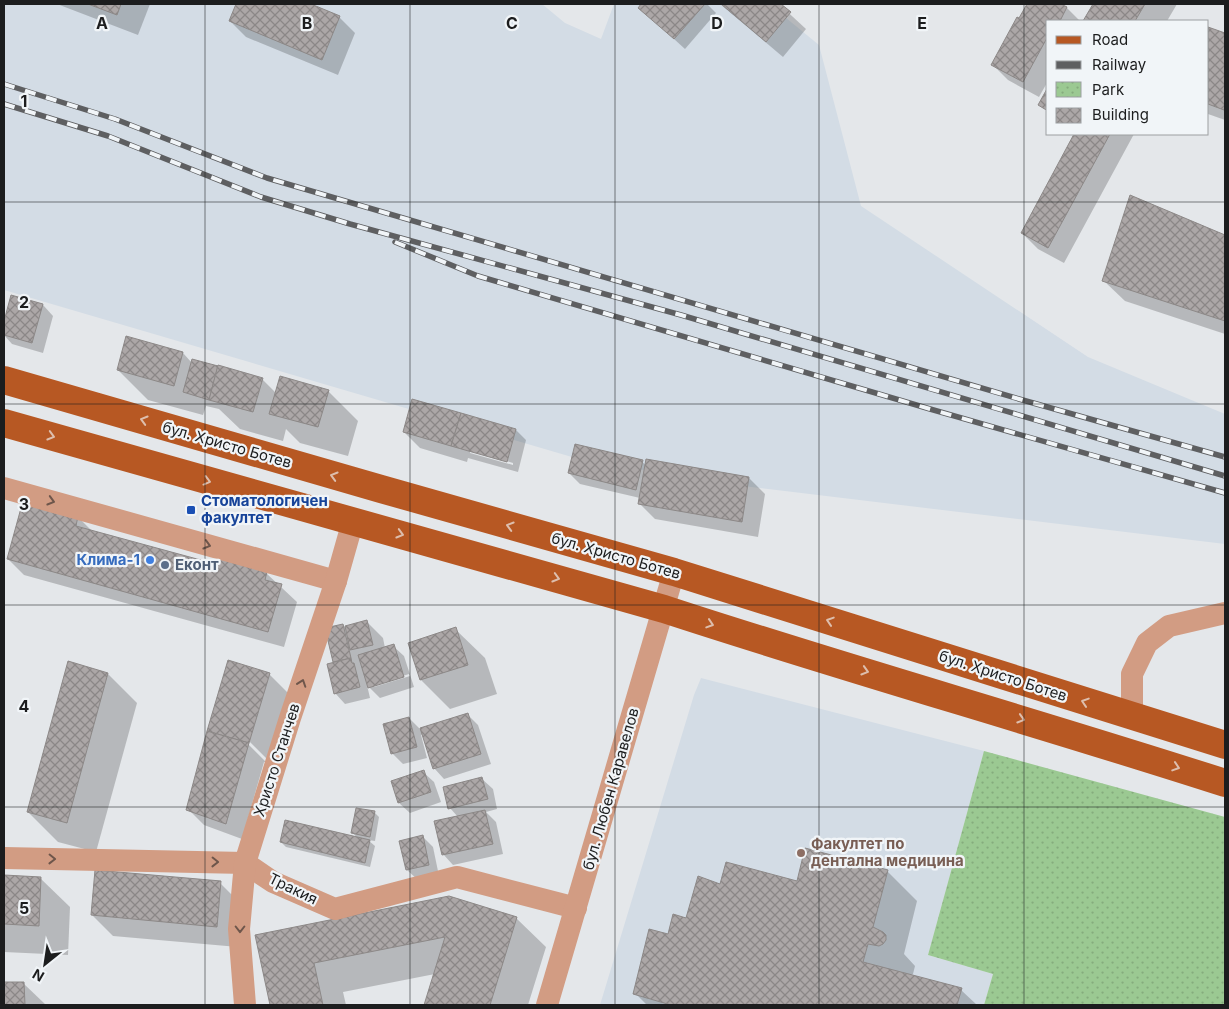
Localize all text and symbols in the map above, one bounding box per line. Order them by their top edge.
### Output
text: A [96,13,108,33]
text: B [302,13,312,33]
text: C [506,13,518,33]
text: D [711,13,723,33]
text: E [917,13,927,33]
legend [1046,20,1209,135]
text: Road [1092,30,1128,49]
text: Railway [1092,55,1147,74]
text: Park [1092,80,1125,99]
text: 1 [21,91,27,111]
text: Building [1092,105,1149,124]
text: 2 [19,292,29,312]
one-way arrow [141,416,149,426]
street label: бул. Христо Ботев [160,417,294,472]
one-way arrow [46,431,54,441]
one-way arrow [330,471,339,481]
one-way arrow [203,475,211,485]
place label: Стоматологичен факултет [201,491,328,527]
text: 3 [19,494,29,514]
one-way arrow [46,496,54,506]
marker: Стоматологичен факултет [185,504,197,516]
one-way arrow [506,521,514,531]
one-way arrow [395,528,403,538]
street label: бул. Христо Ботев [549,528,683,583]
one-way arrow [203,539,212,550]
place label: Клима-1 [76,550,140,569]
marker: Клима-1 [144,554,156,566]
place label: Еконт [175,555,219,574]
marker: Еконт [159,559,171,571]
one-way arrow [552,572,560,583]
one-way arrow [826,617,835,627]
one-way arrow [705,618,714,628]
street label: бул. Христо Ботев [937,646,1069,705]
one-way arrow [861,666,869,676]
one-way arrow [296,679,306,688]
text: 4 [19,696,30,716]
one-way arrow [1081,697,1090,707]
street label: Христо Станчев [249,701,304,819]
street label: бул. Любен Каравелов [578,706,643,872]
one-way arrow [1016,713,1025,723]
one-way arrow [1171,762,1180,772]
place label: Факултет по дентална медицина [811,834,964,870]
marker: Факултет по дентална медицина [795,847,807,859]
one-way arrow [49,854,57,865]
one-way arrow [211,857,219,868]
street label: Тракия [266,869,321,908]
text: 5 [19,898,29,918]
one-way arrow [235,926,245,933]
north arrow [20,939,70,989]
text: N [29,966,47,986]

